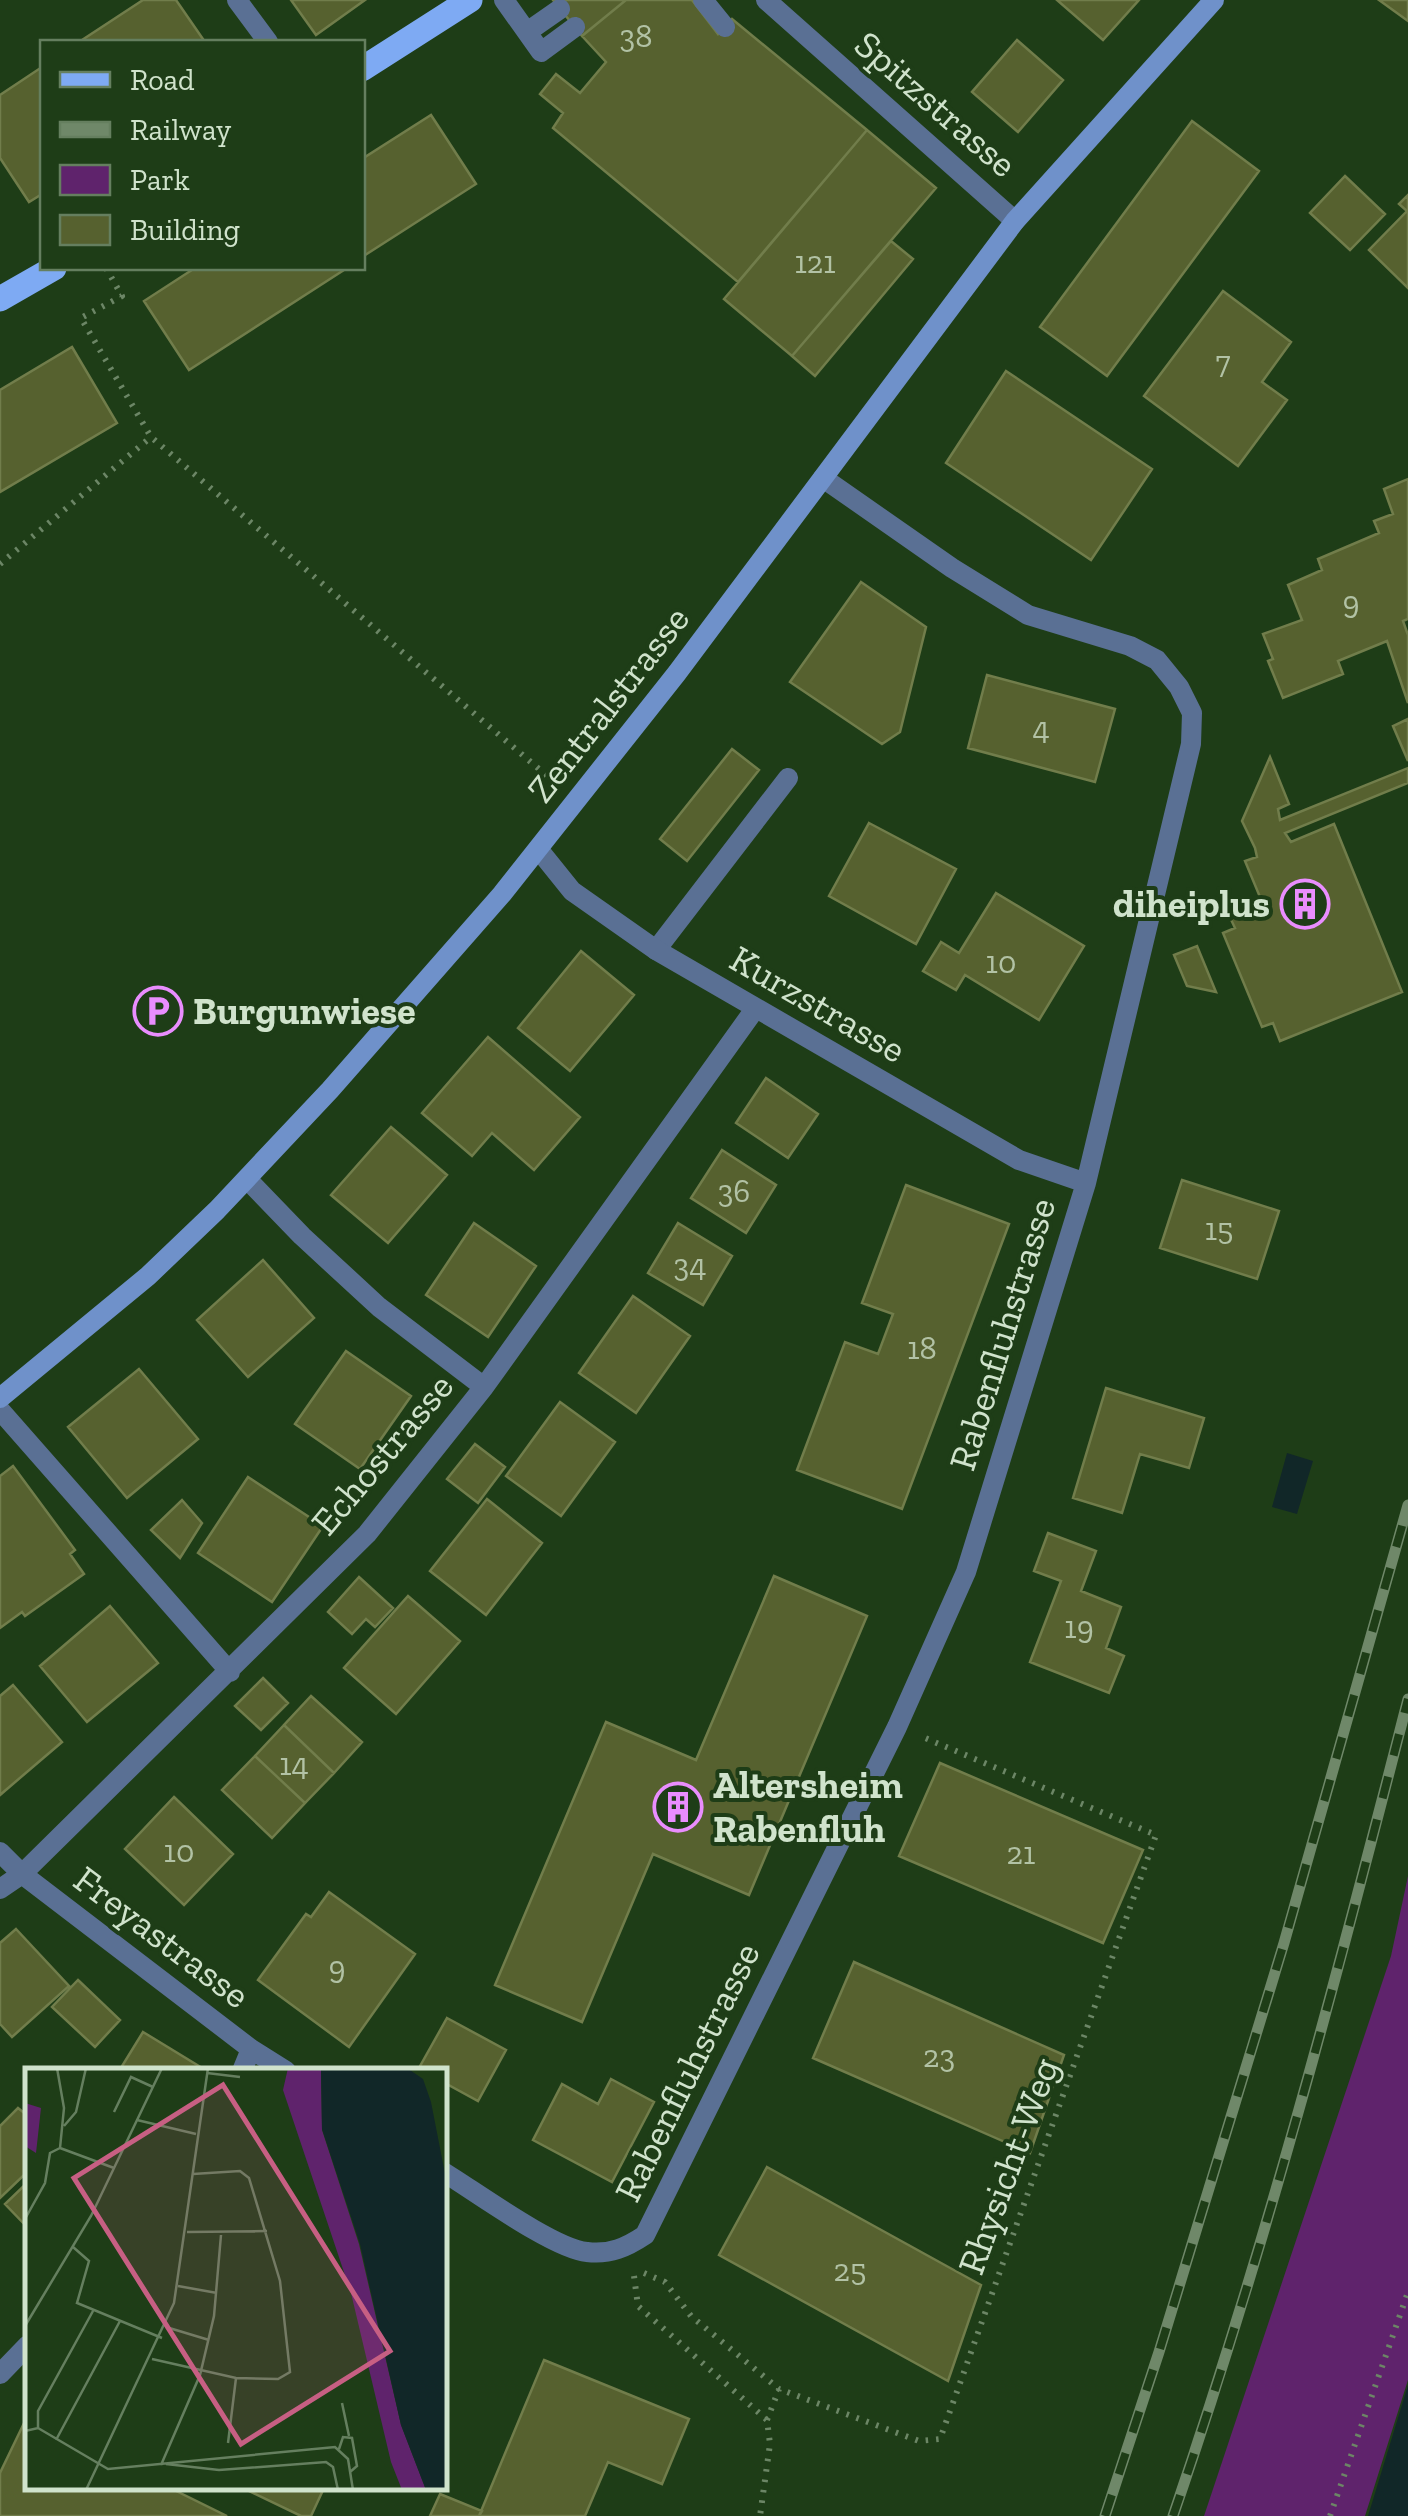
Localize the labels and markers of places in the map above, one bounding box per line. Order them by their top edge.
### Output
building icon: diheiplus [1279,878,1331,930]
place label: diheiplus [1113,881,1270,927]
parking icon: Burgunwiese [132,985,184,1037]
place label: Burgunwiese [193,988,416,1034]
place label: Altersheim Rabenfluh [713,1762,903,1852]
building icon: Altersheim Rabenfluh [652,1781,704,1833]

